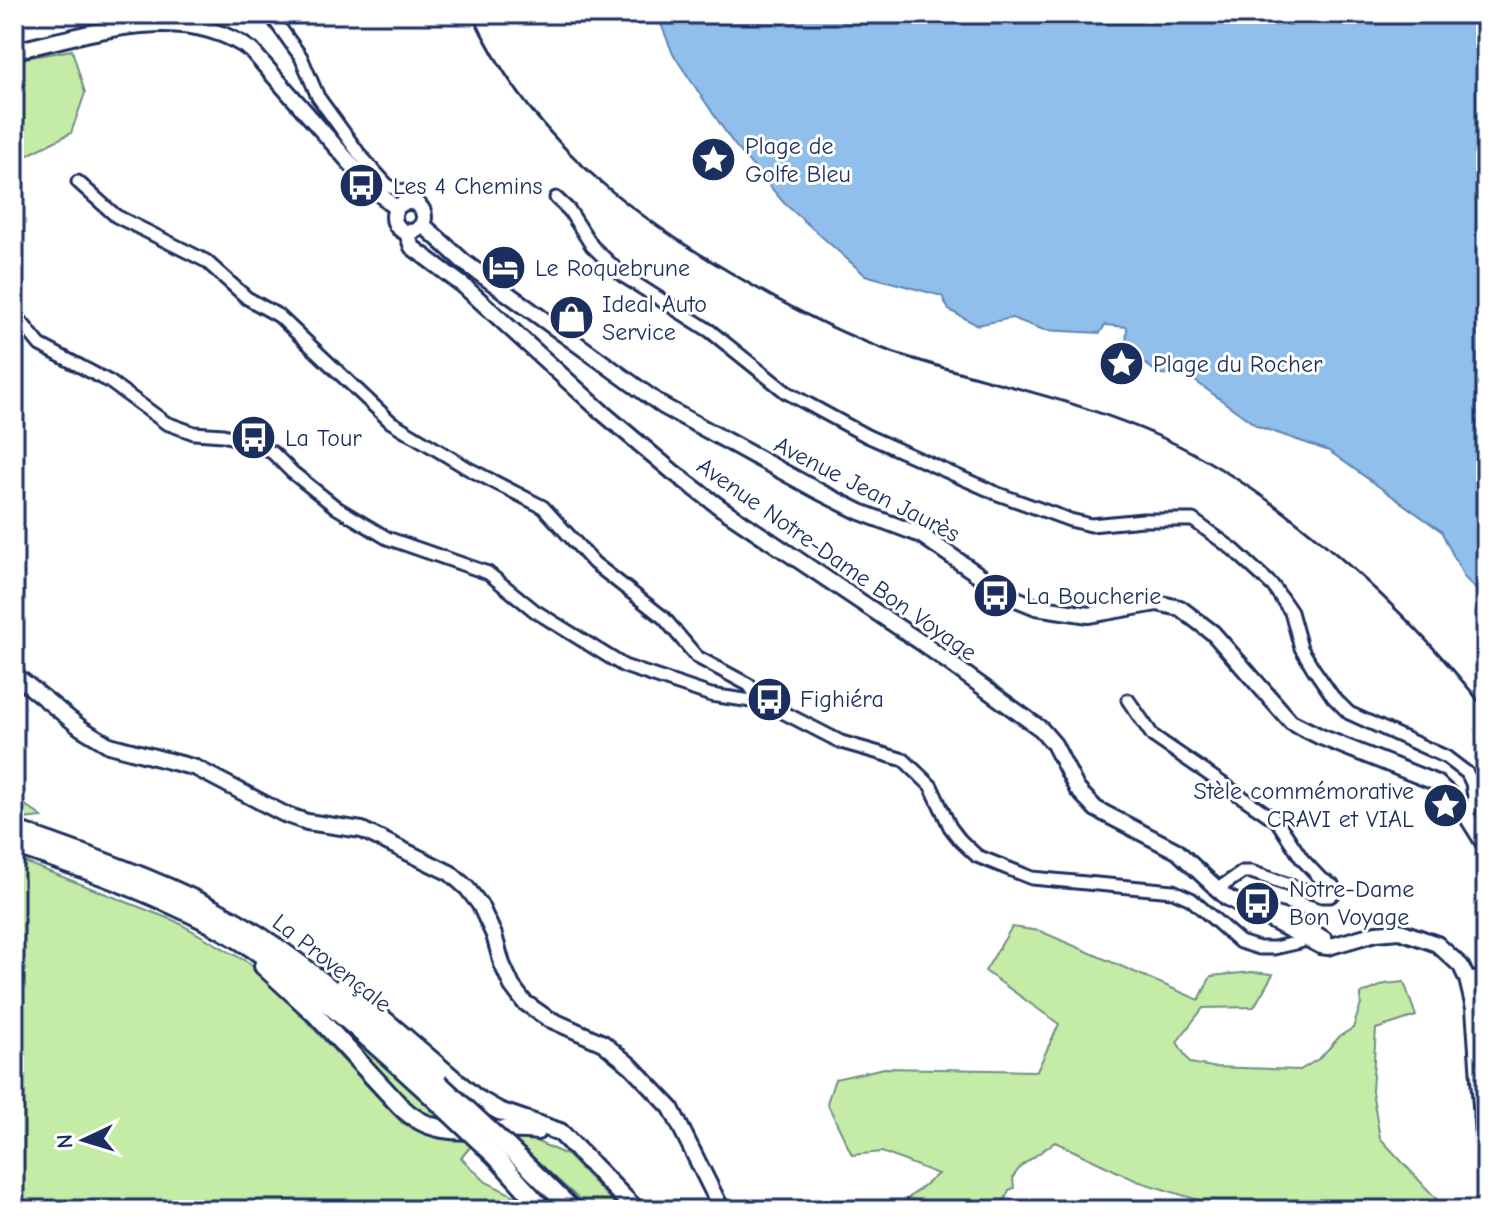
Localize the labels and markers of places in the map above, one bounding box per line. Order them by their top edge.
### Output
place label: Plage de Golfe Bleu [745,132,851,188]
place icon: Plage de Golfe Bleu [690,136,738,184]
bus stop icon: Les 4 Chemins [338,162,386,210]
place label: Les 4 Chemins [393,172,542,200]
hotel icon: Le Roquebrune [480,244,528,292]
place label: Le Roquebrune [535,254,690,282]
place label: Ideal Auto Service [602,290,707,346]
shop icon: Ideal Auto Service [547,294,595,342]
place icon: Plage du Rocher [1098,340,1146,388]
place label: Plage du Rocher [1153,350,1323,378]
bus stop icon: La Tour [230,414,278,462]
place label: La Tour [285,424,362,452]
bus stop icon: La Boucherie [971,572,1019,620]
place label: La Boucherie [1026,582,1161,610]
bus stop icon: Fighiéra [745,675,793,723]
place label: Fighiéra [800,685,884,713]
place label: Stèle commémorative CRAVI et VIAL [1193,777,1414,833]
place icon: Stèle commémorative CRAVI et VIAL [1421,781,1469,829]
place label: Notre-Dame Bon Voyage [1289,875,1414,931]
bus stop icon: Notre-Dame Bon Voyage [1234,879,1282,927]

